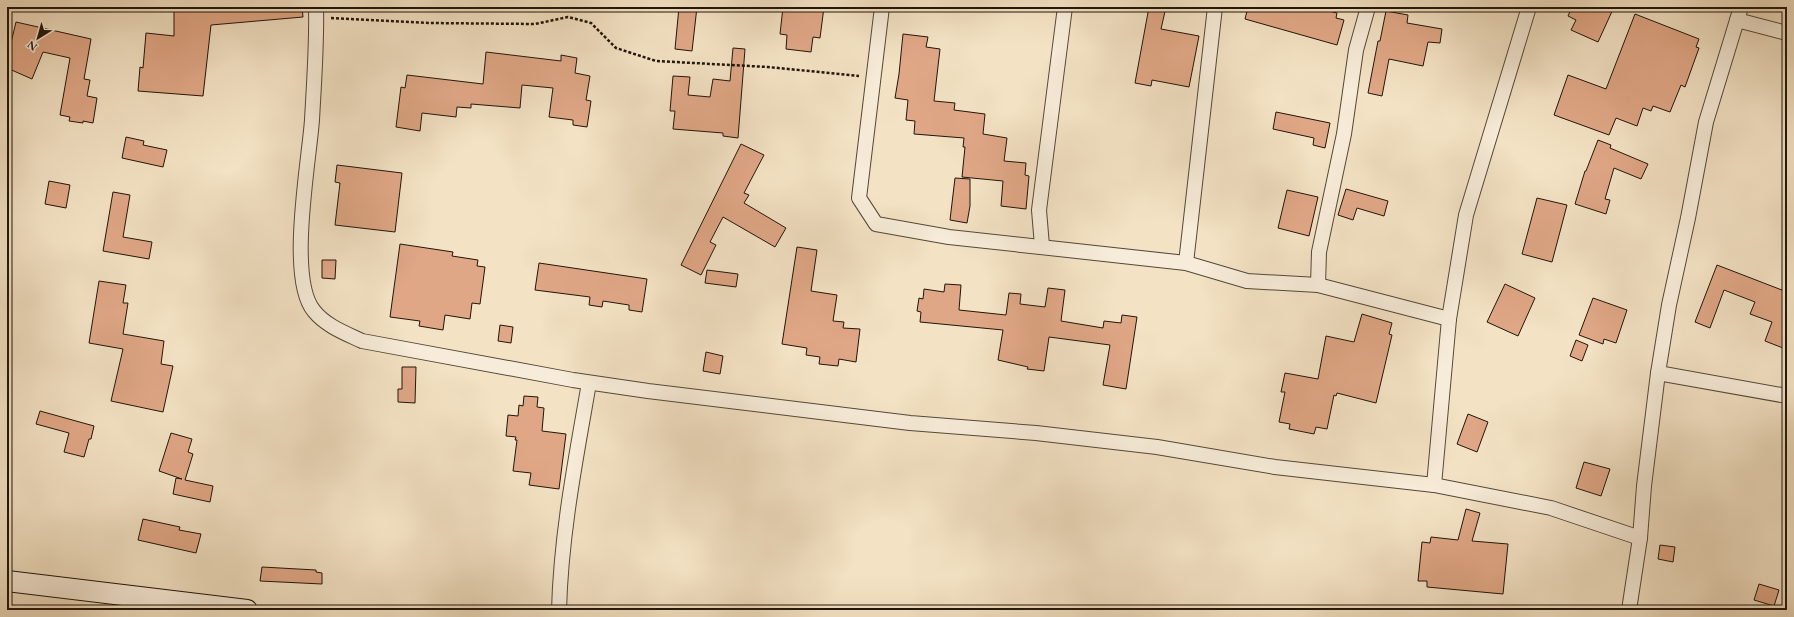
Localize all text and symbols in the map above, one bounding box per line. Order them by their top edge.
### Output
north arrow [18,18,58,58]
text: N [24,38,40,54]

